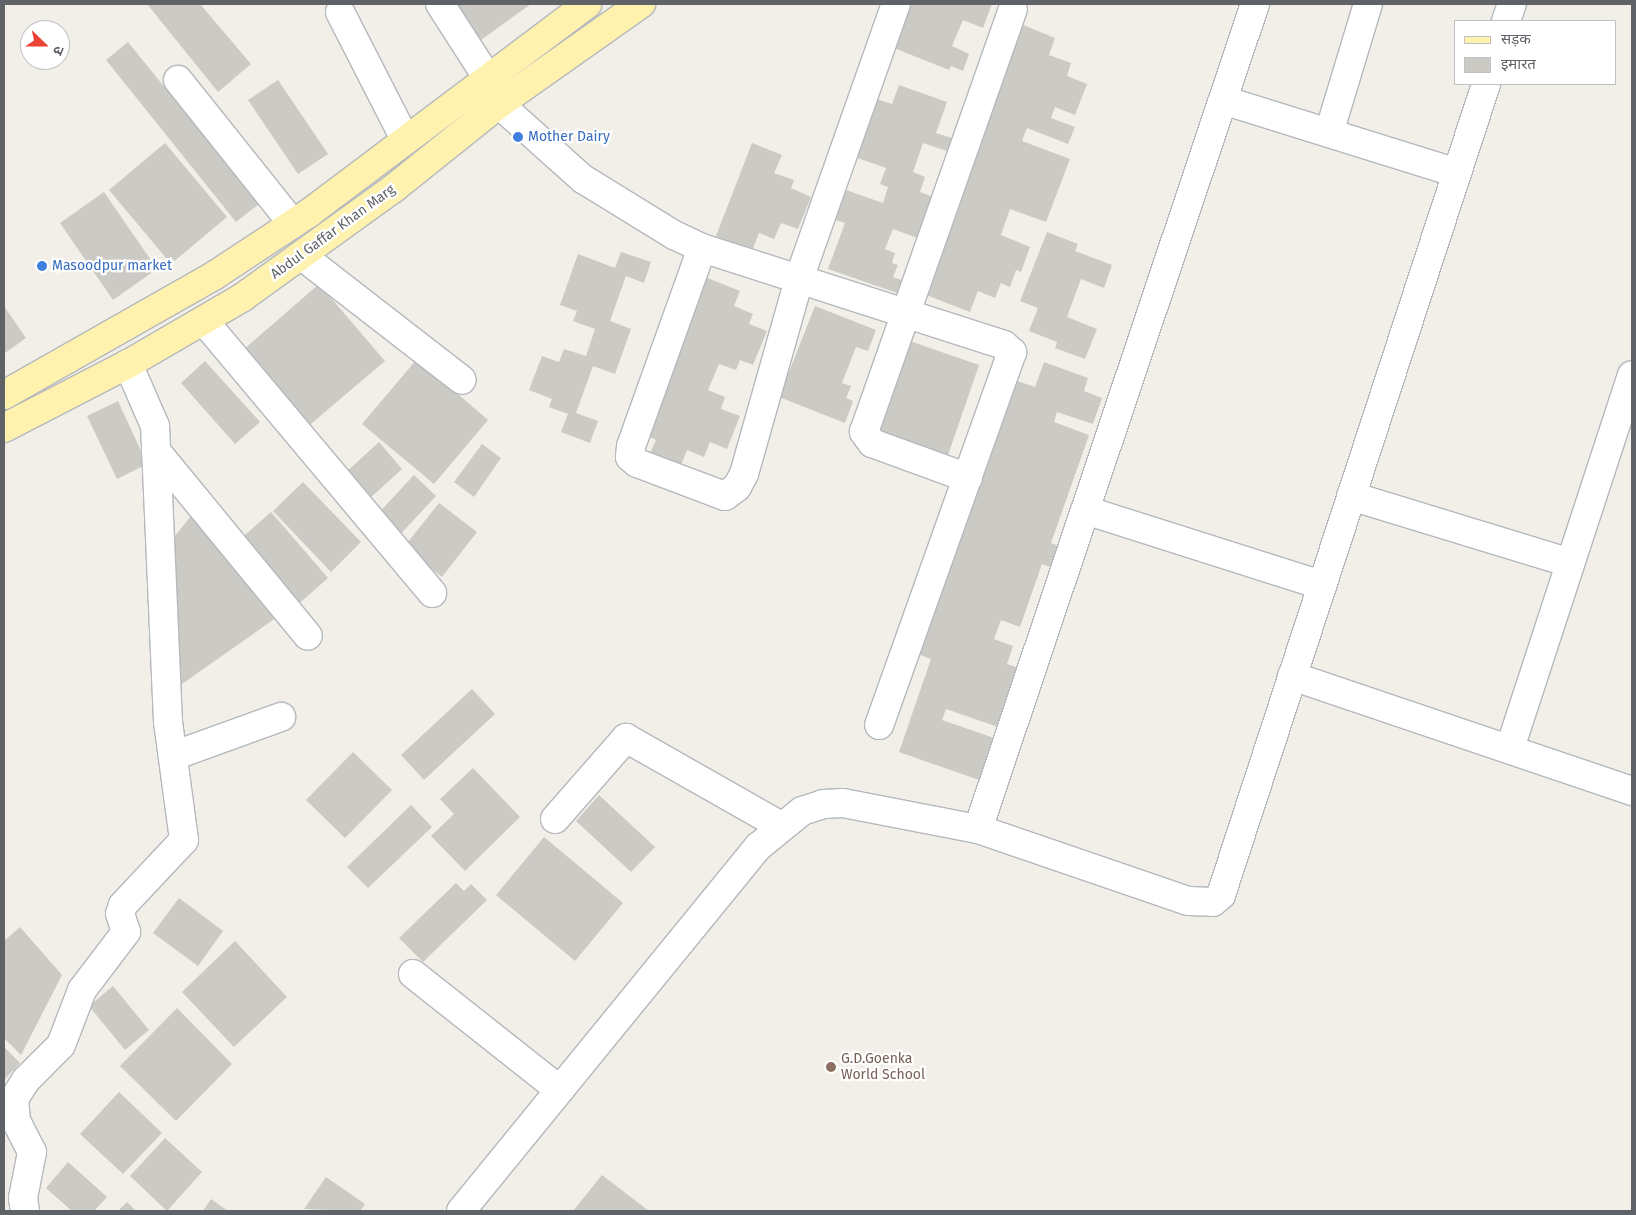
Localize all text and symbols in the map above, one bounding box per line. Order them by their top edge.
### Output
north arrow [20,20,70,70]
legend [1454,20,1616,85]
text: सड़क [1501,30,1531,48]
text: उ [49,43,68,57]
text: इमारत [1501,55,1536,73]
place label: Mother Dairy [528,129,610,145]
marker: Mother Dairy [512,131,524,143]
street label: Abdul Gaffar Khan Marg [267,181,399,283]
place label: Masoodpur market [52,258,172,274]
marker: Masoodpur market [36,260,48,272]
place label: G.D.Goenka World School [841,1051,925,1084]
marker: G.D.Goenka World School [825,1061,837,1073]

